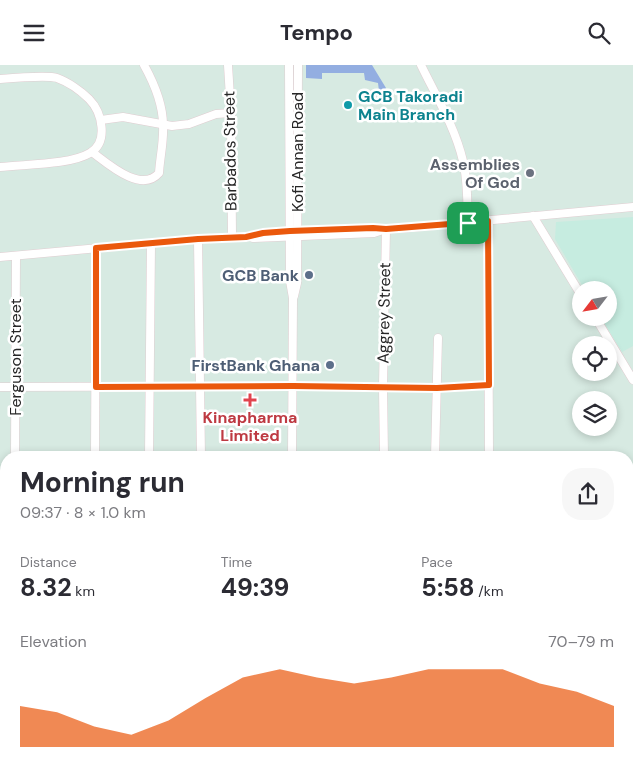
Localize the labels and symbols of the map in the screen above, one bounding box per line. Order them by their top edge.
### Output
place label: GCB Takoradi Main Branch [358,86,463,125]
street label: Barbados Street [218,91,242,211]
street label: Kofi Annan Road [287,92,308,212]
marker: GCB Takoradi Main Branch [342,99,354,111]
place label: Assemblies Of God [430,154,520,193]
marker: Assemblies Of God [524,167,536,179]
pin [447,202,489,244]
street label: Aggrey Street [373,262,395,364]
place label: GCB Bank [222,265,300,286]
marker: GCB Bank [303,269,315,281]
north arrow [572,281,618,326]
street label: Ferguson Street [5,298,26,416]
place label: FirstBank Ghana [192,355,320,376]
marker: FirstBank Ghana [324,359,336,371]
marker: Kinapharma Limited [244,394,256,406]
place label: Kinapharma Limited [203,407,297,446]

